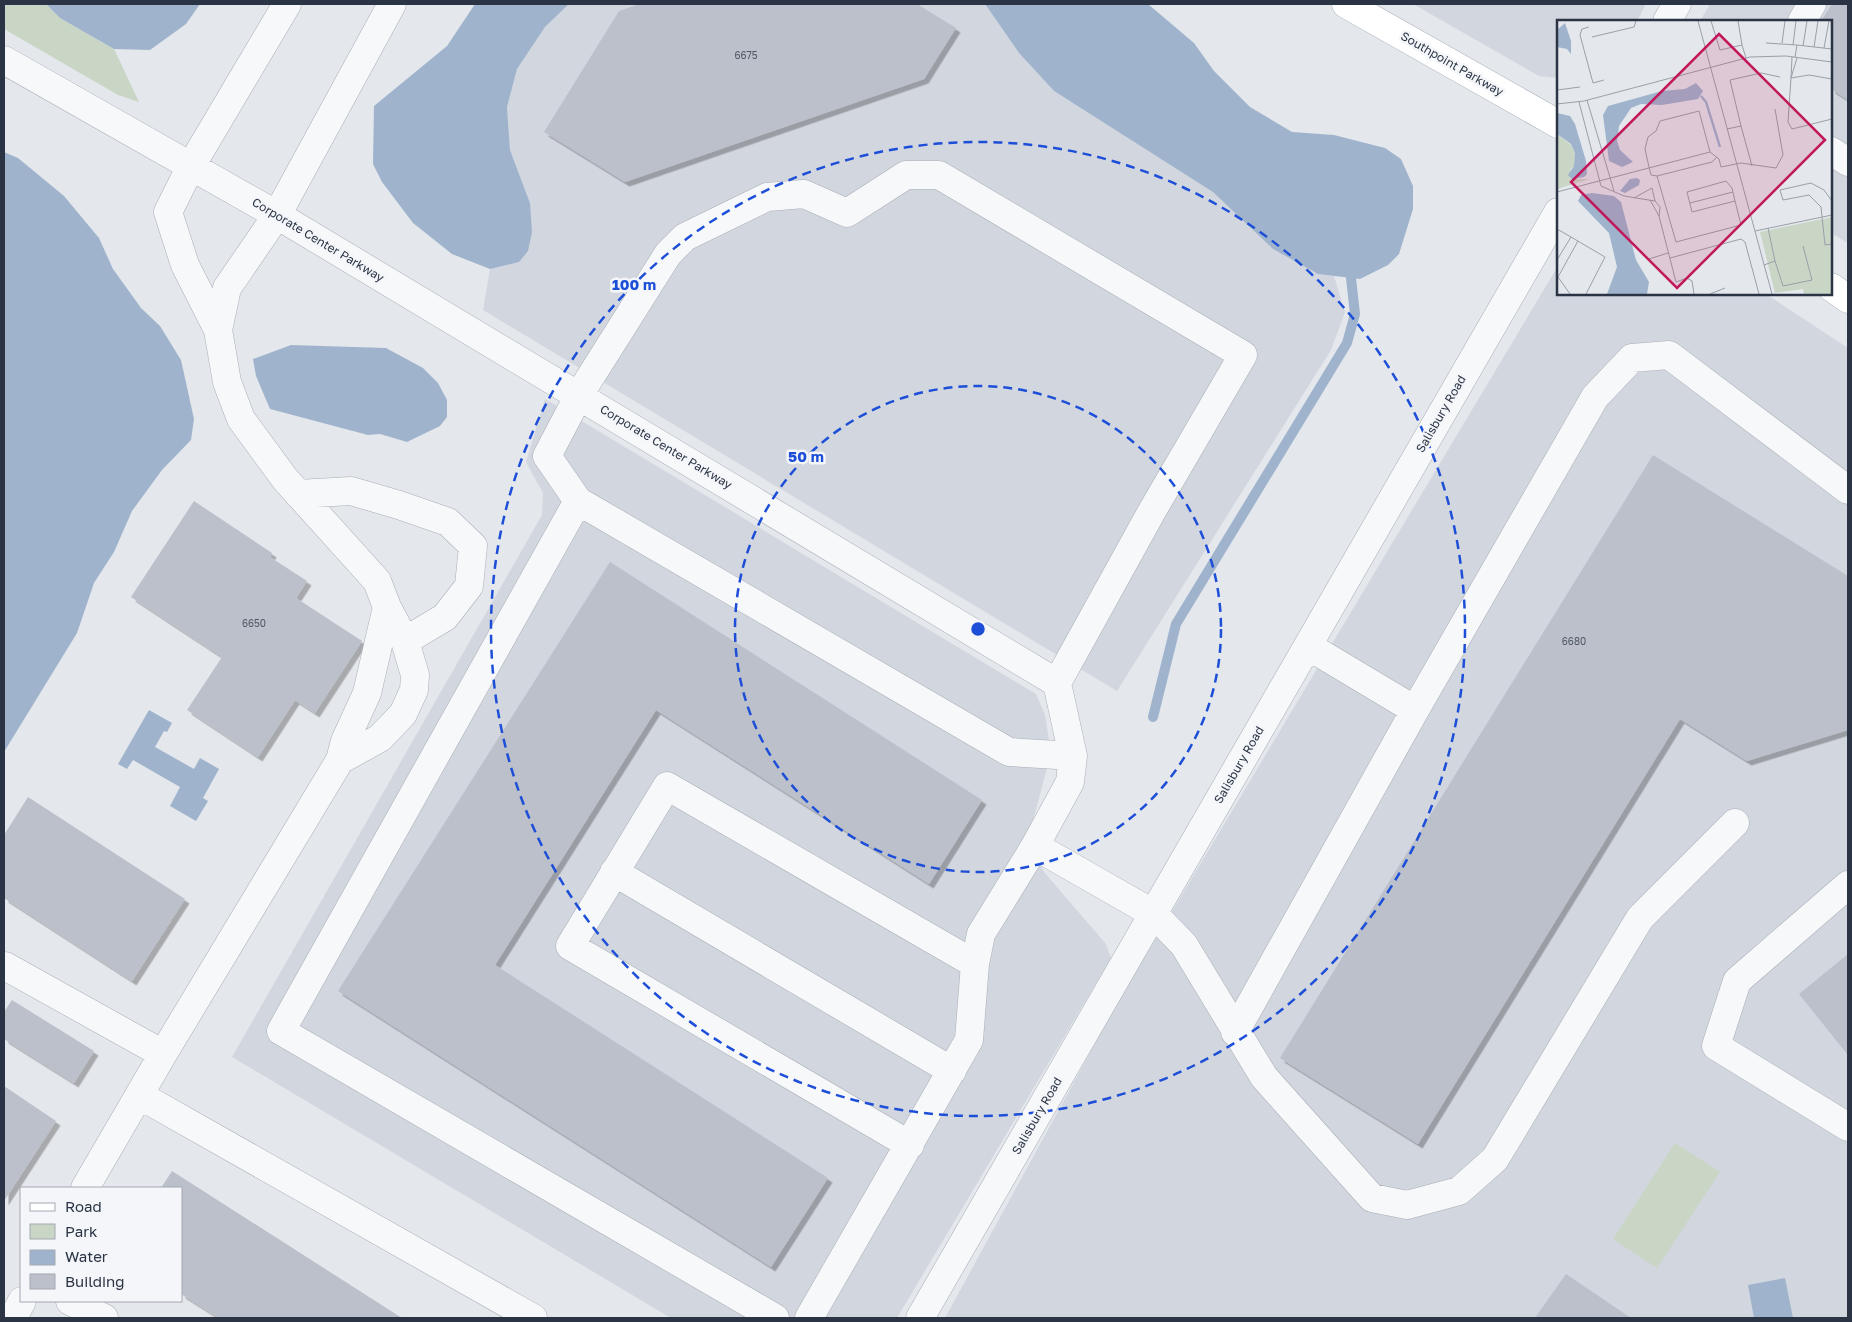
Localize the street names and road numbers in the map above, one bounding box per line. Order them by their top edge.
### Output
street label: Southpoint Parkway [1398,28,1506,99]
street label: Corporate Center Parkway [250,194,387,285]
street label: Salisbury Road [1412,372,1469,455]
street label: Corporate Center Parkway [598,401,735,492]
street label: Salisbury Road [1210,723,1267,806]
street label: Salisbury Road [1008,1074,1065,1157]

